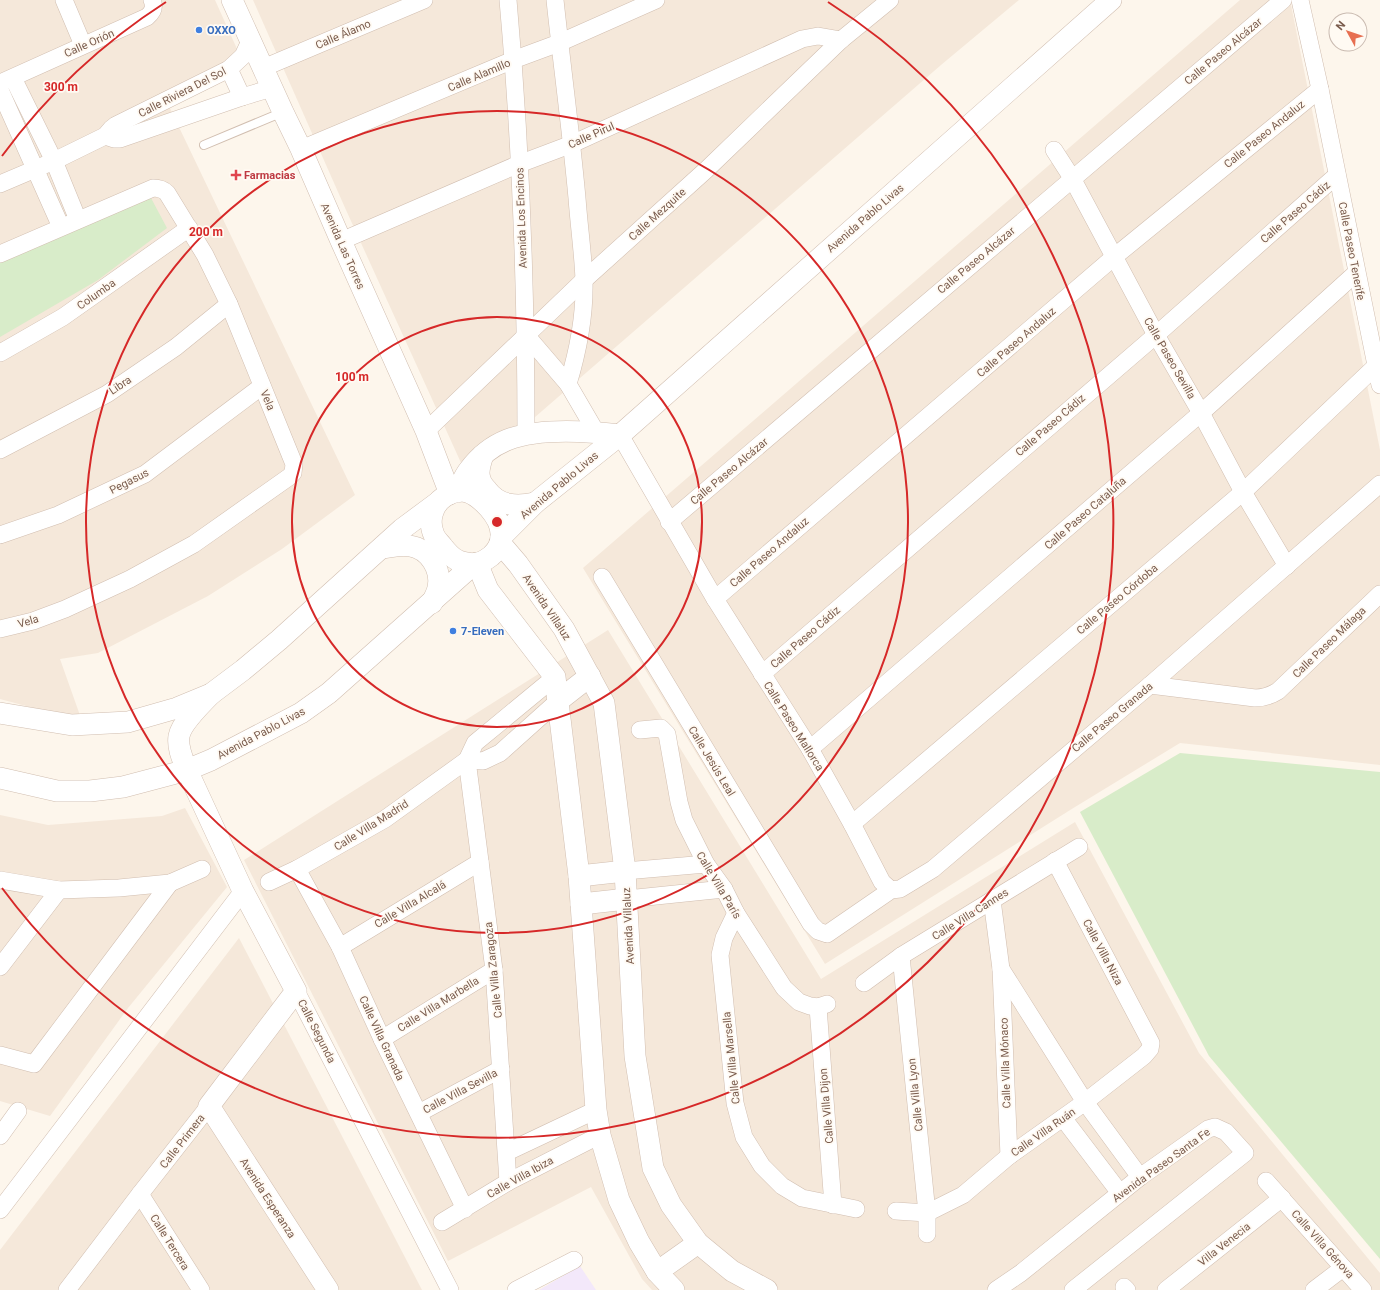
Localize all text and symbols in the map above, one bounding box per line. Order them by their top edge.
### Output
north arrow [1328,12,1368,52]
street label: Calle Paseo Alcázar [1182,15,1265,88]
street label: Calle Álamo [314,17,373,52]
text: N [1333,19,1348,33]
place label: OXXO [207,24,236,37]
marker: OXXO [194,25,204,35]
street label: Calle Orión [62,27,116,60]
street label: Calle Alamillo [446,56,513,95]
street label: Calle Riviera Del Sol [136,65,228,120]
text: 300 m [44,80,78,94]
street label: Calle Paseo Andaluz [1221,98,1308,171]
street label: Calle Pirul [566,120,616,151]
street label: Avenida Los Encinos [513,167,530,269]
place label: Farmacias [244,169,296,182]
marker: Farmacias [231,170,241,180]
street label: Calle Paseo Cádiz [1258,178,1333,246]
street label: Avenida Pablo Livas [824,181,907,255]
street label: Calle Mezquite [626,185,689,243]
street label: Avenida Las Torres [318,201,368,292]
street label: Calle Paseo Tenerife [1336,201,1367,302]
street label: Calle Paseo Alcázar [935,224,1018,297]
text: 200 m [189,225,223,239]
street label: Columba [75,276,118,312]
street label: Calle Paseo Andaluz [974,304,1059,380]
street label: Calle Paseo Sevilla [1141,315,1198,401]
text: 100 m [335,370,369,384]
street label: Libra [107,373,134,398]
street label: Vela [258,388,278,412]
street label: Calle Paseo Cádiz [1013,391,1088,459]
street label: Calle Paseo Alcázar [688,435,771,508]
street label: Avenida Pablo Livas [518,449,601,522]
street label: Pegasus [107,466,151,497]
street label: Calle Paseo Cataluña [1042,474,1129,552]
street label: Calle Paseo Andaluz [727,514,812,590]
centre of rings [490,515,504,529]
street label: Calle Paseo Córdoba [1074,562,1161,637]
street label: Avenida Villaluz [520,572,574,643]
street label: Calle Paseo Cádiz [768,603,843,671]
street label: Calle Paseo Málaga [1290,604,1369,681]
street label: Vela [16,612,40,631]
place label: 7-Eleven [461,625,504,638]
marker: 7-Eleven [448,626,458,636]
street label: Calle Paseo Mallorca [761,679,826,773]
street label: Calle Paseo Granada [1069,680,1155,755]
street label: Avenida Pablo Livas [215,705,308,762]
street label: Calle Jesús Leal [686,724,738,799]
street label: Calle Villa Madrid [332,797,411,854]
street label: Calle Villa París [693,849,744,921]
street label: Calle Villa Alcalá [372,878,448,931]
street label: Calle Villa Cannes [930,886,1011,943]
street label: Avenida Villaluz [620,887,637,965]
street label: Calle Villa Niza [1080,917,1125,987]
street label: Calle Villa Zaragoza [482,921,505,1019]
street label: Calle Villa Marbella [395,974,481,1035]
street label: Calle Villa Granada [356,994,407,1083]
street label: Calle Segunda [295,997,338,1065]
street label: Calle Villa Marsella [720,1011,743,1105]
street label: Calle Villa Mónaco [997,1017,1014,1109]
street label: Calle Villa Lyon [905,1058,926,1132]
street label: Calle Villa Sevilla [421,1066,500,1117]
street label: Calle Villa Dijon [817,1068,836,1144]
street label: Calle Villa Ruán [1009,1105,1078,1159]
street label: Calle Primera [157,1112,208,1171]
street label: Avenida Paseo Santa Fe [1110,1125,1213,1205]
street label: Calle Villa Ibiza [485,1154,556,1201]
street label: Avenida Esperanza [237,1156,298,1241]
street label: Calle Villa Génova [1288,1207,1357,1281]
street label: Calle Tercera [147,1212,192,1273]
street label: Villa Venecia [1196,1220,1253,1269]

